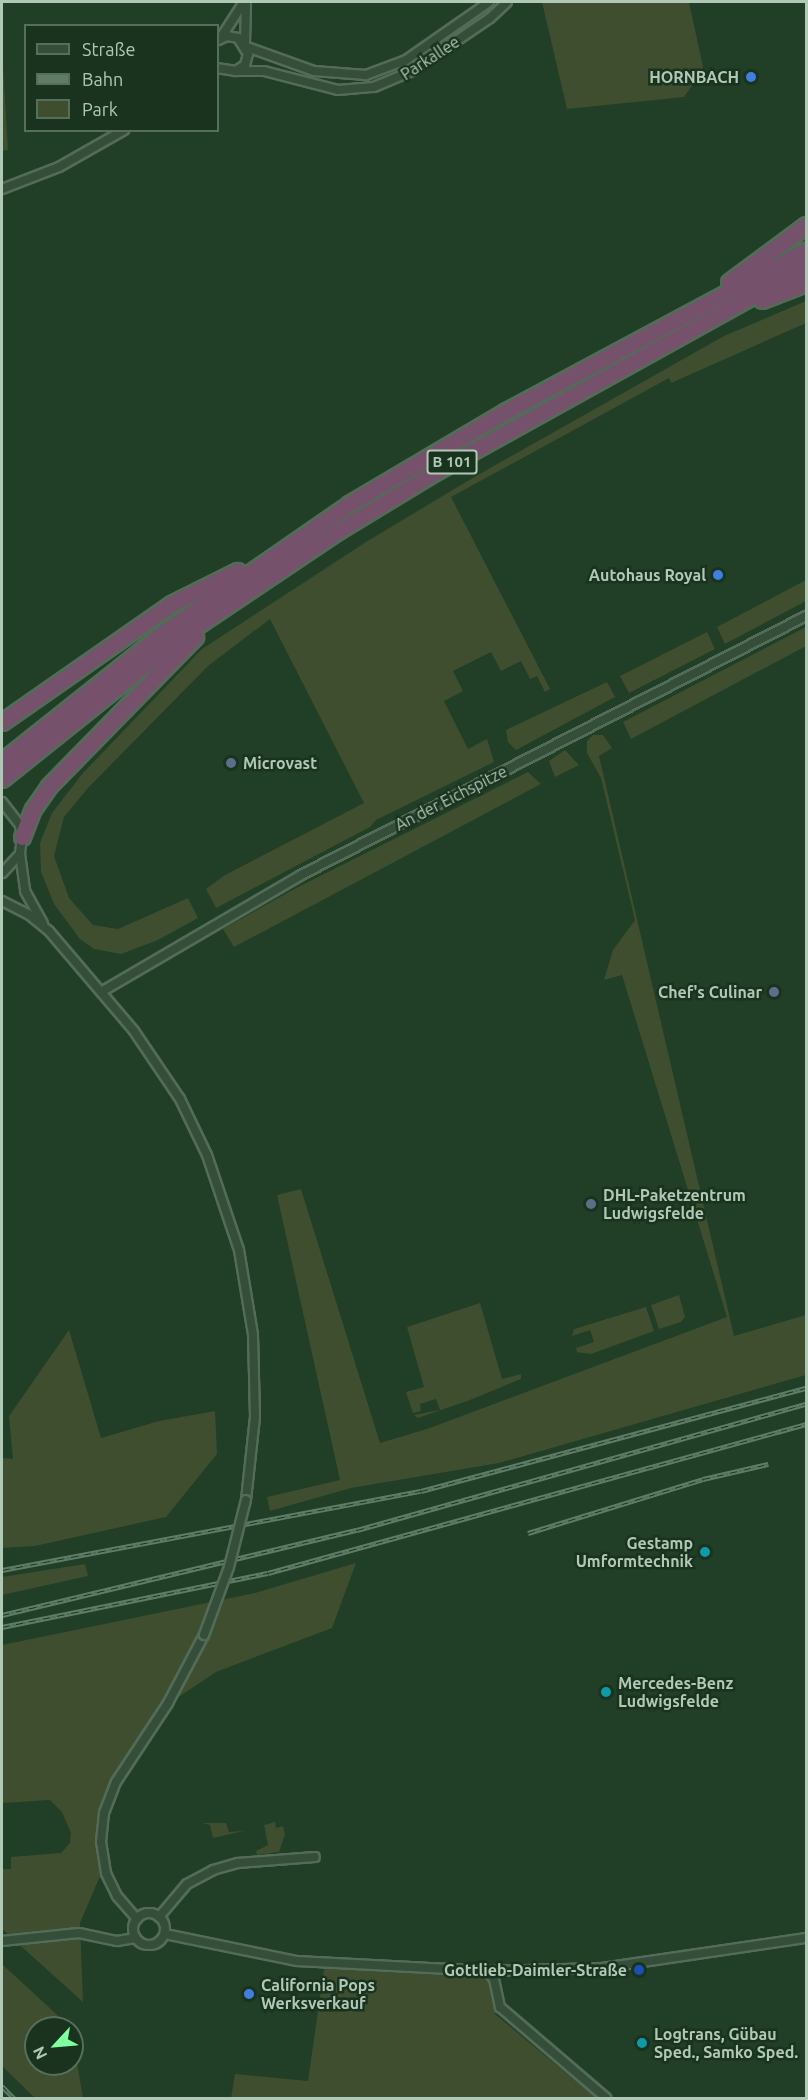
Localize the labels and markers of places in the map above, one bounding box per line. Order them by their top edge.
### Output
place label: HORNBACH [649,67,739,87]
marker: HORNBACH [744,70,758,84]
place label: Autohaus Royal [589,565,706,585]
marker: Autohaus Royal [711,568,725,582]
place label: Microvast [243,753,317,773]
marker: Microvast [224,756,238,770]
place label: Chef's Culinar [658,982,762,1002]
marker: Chef's Culinar [767,985,781,999]
place label: DHL-Paketzentrum Ludwigsfelde [603,1185,746,1223]
marker: DHL-Paketzentrum Ludwigsfelde [584,1197,598,1211]
place label: Gestamp Umformtechnik [576,1533,693,1571]
marker: Gestamp Umformtechnik [698,1545,712,1559]
place label: Mercedes-Benz Ludwigsfelde [618,1673,733,1711]
marker: Mercedes-Benz Ludwigsfelde [599,1685,613,1699]
place label: Gottlieb-Daimler-Straße [444,1960,627,1980]
marker: Gottlieb-Daimler-Straße [632,1963,646,1977]
place label: California Pops Werksverkauf [261,1975,375,2013]
marker: California Pops Werksverkauf [242,1987,256,2001]
place label: Logtrans, Gübau Sped., Samko Sped. [654,2024,798,2062]
marker: Logtrans, Gübau Sped., Samko Sped. [635,2036,649,2050]

